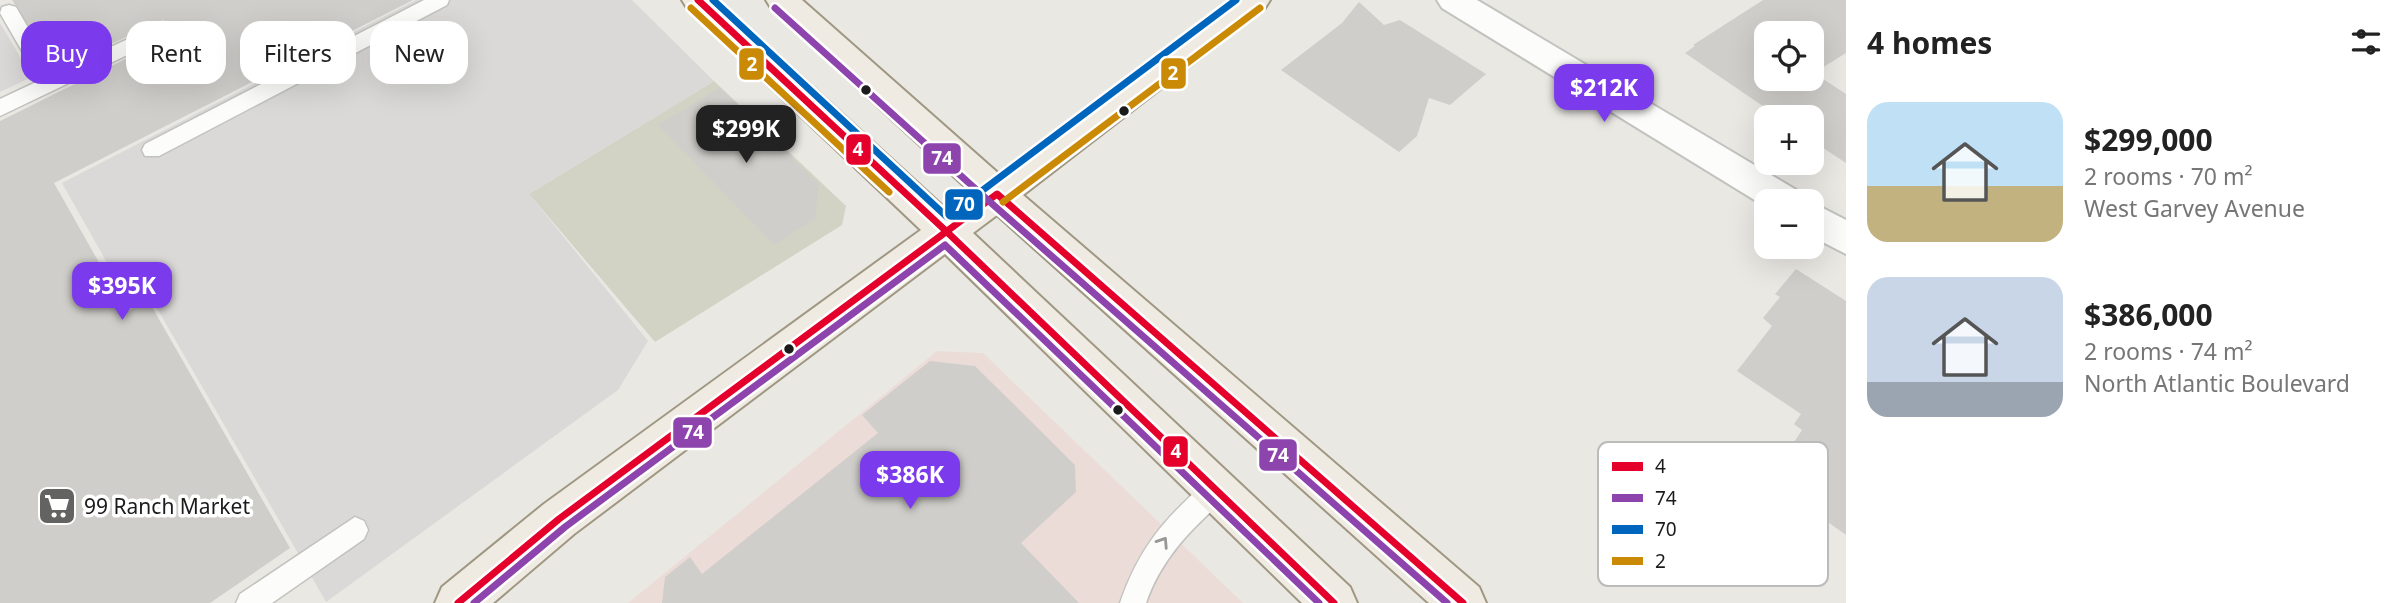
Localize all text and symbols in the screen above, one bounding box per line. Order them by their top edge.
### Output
chip: Buy [21,21,112,84]
chip: Rent [126,21,226,84]
chip: Filters [240,21,356,84]
chip: New [370,21,468,84]
map controls [1754,21,1824,259]
button: locate [1754,21,1824,91]
text: 4 homes [1867,22,1992,63]
icon: filters [2347,23,2385,61]
line badge: 2 [738,47,765,81]
text: 2 [747,51,758,77]
line badge: 2 [1160,57,1187,90]
text: 2 [1168,60,1179,86]
pin: $212K [1555,64,1653,124]
text: $212K [1570,71,1638,103]
unlabelled marker [859,83,873,97]
unlabelled marker [1117,104,1131,118]
button: + [1754,105,1824,175]
pin: $299K [697,106,795,165]
text: $299K [712,112,780,144]
text: $299,000 [2084,119,2213,160]
icon: home [1923,130,2007,214]
line badge: 4 [845,133,872,166]
text: 4 [853,136,864,162]
line badge: 74 [922,142,962,175]
text: 74 [931,145,953,171]
text: 2 rooms · 70 m² [2084,160,2253,192]
line badge: 70 [944,188,984,221]
button: − [1754,189,1824,259]
text: 70 [953,191,975,217]
text: West Garvey Avenue [2084,192,2305,224]
pin: $395K [73,262,171,322]
text: $395K [88,269,156,301]
text: $386,000 [2084,294,2213,335]
icon: home [1923,305,2007,389]
text: 2 rooms · 74 m² [2084,335,2253,367]
unlabelled marker [782,342,796,356]
text: North Atlantic Boulevard [2084,367,2350,399]
unlabelled marker [1111,403,1125,417]
line badge: 74 [672,416,713,449]
text: 74 [682,419,704,445]
line badge: 4 [1162,435,1189,468]
text: 4 [1171,438,1182,464]
line badge: 74 [1258,438,1298,472]
text: 74 [1267,442,1289,468]
legend [1598,442,1828,586]
pin: $386K [861,452,959,511]
text: 4 [1655,453,1666,479]
text: $386K [876,458,944,490]
supermarket icon: 99 Ranch Market [36,485,78,527]
text: 74 [1655,485,1677,511]
place label: 99 Ranch Market [84,492,250,520]
text: 70 [1655,516,1677,542]
one-way arrow [1154,537,1167,550]
text: 2 [1655,548,1666,574]

